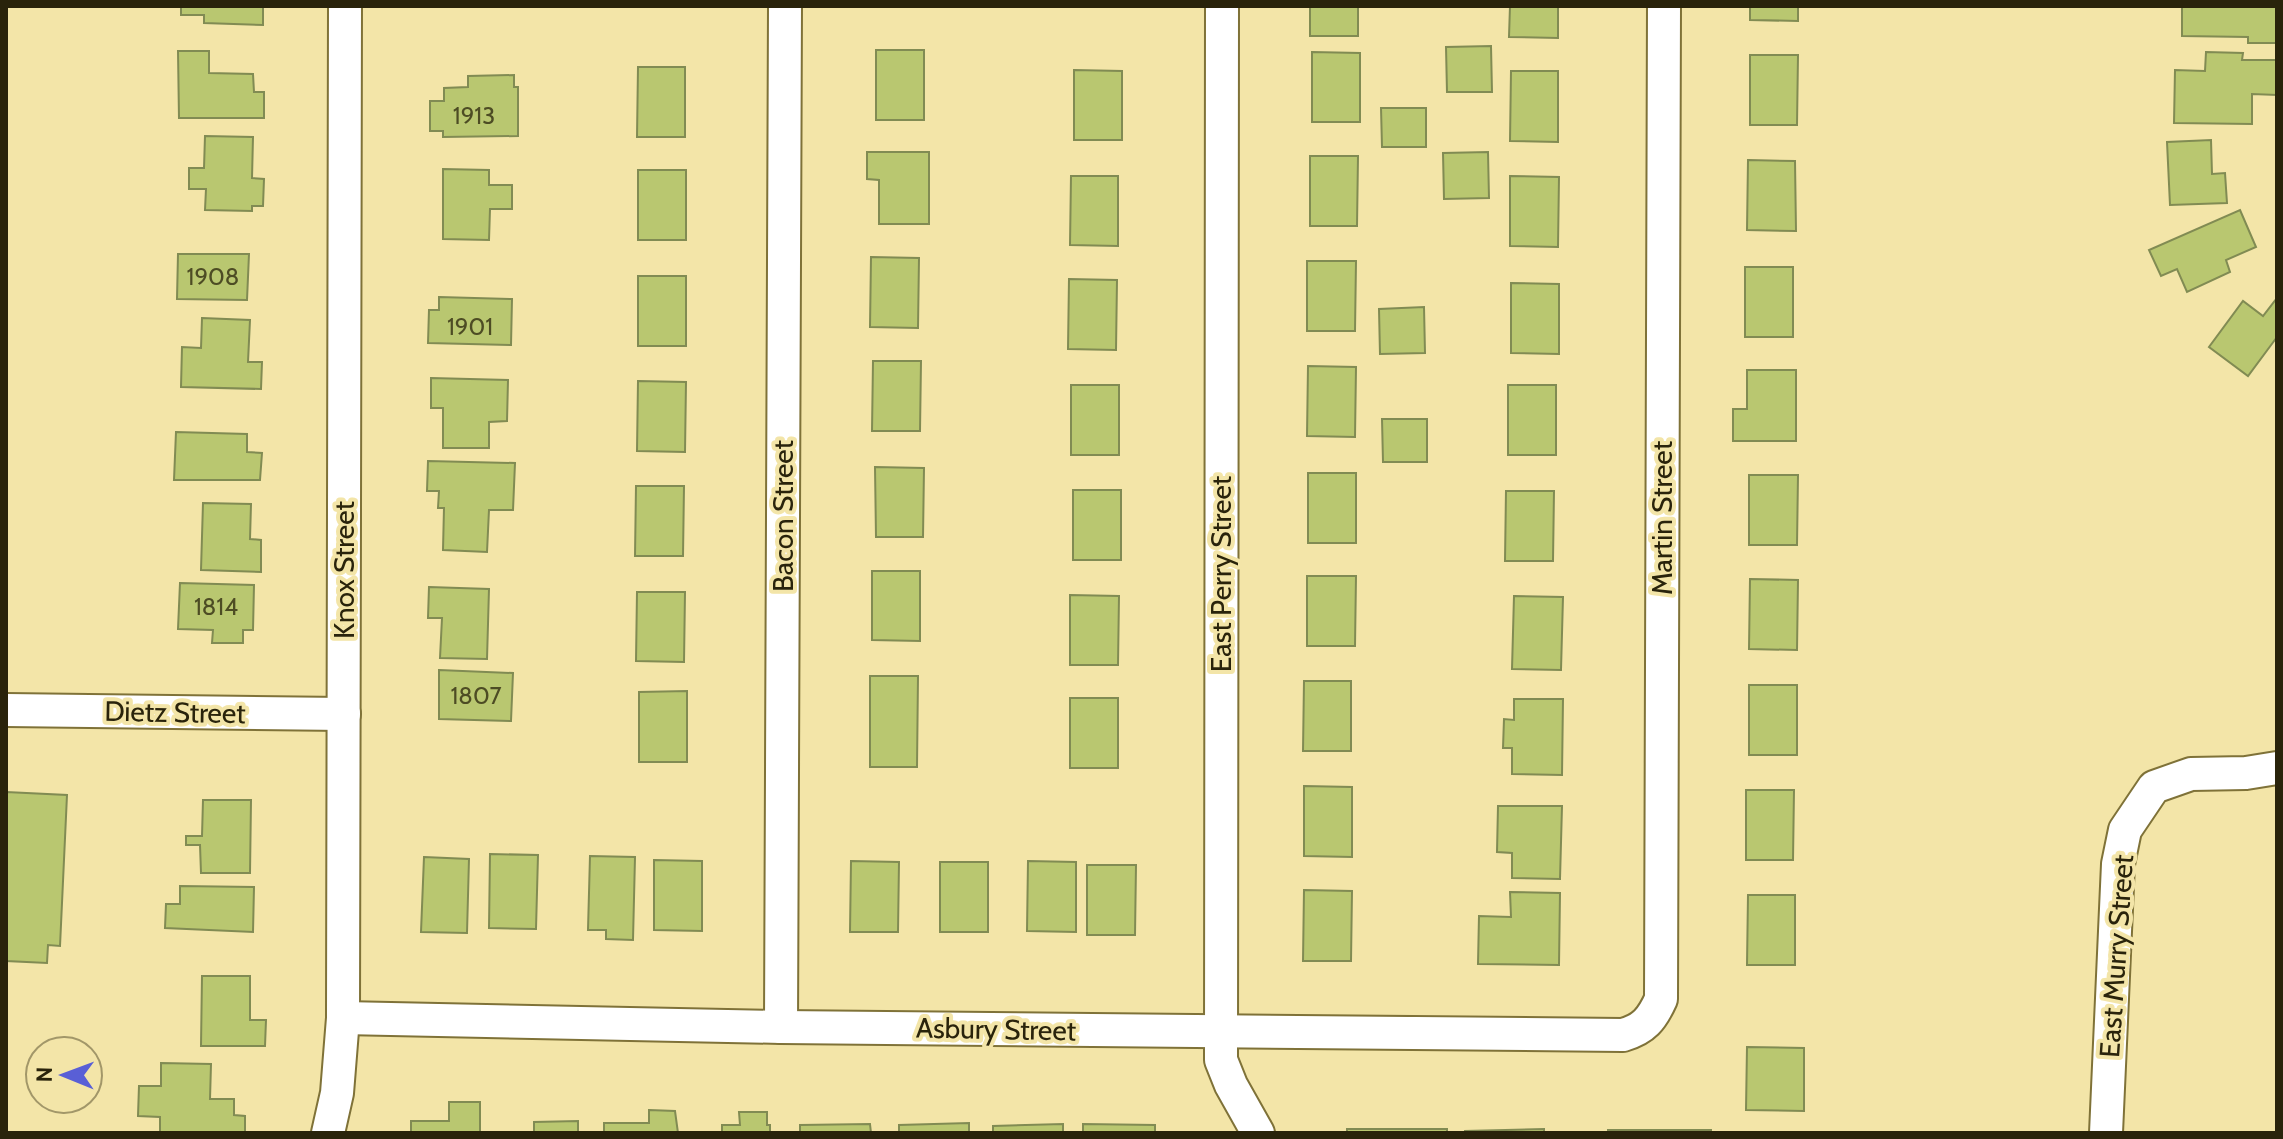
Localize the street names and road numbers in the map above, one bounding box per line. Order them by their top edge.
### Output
street label: Bacon Street [766,440,800,592]
street label: Martin Street [1645,441,1679,595]
street label: East Perry Street [1204,476,1238,672]
street label: Knox Street [327,501,361,639]
street label: Dietz Street [104,694,246,730]
street label: East Murry Street [2092,853,2140,1059]
street label: Asbury Street [916,1011,1076,1047]

